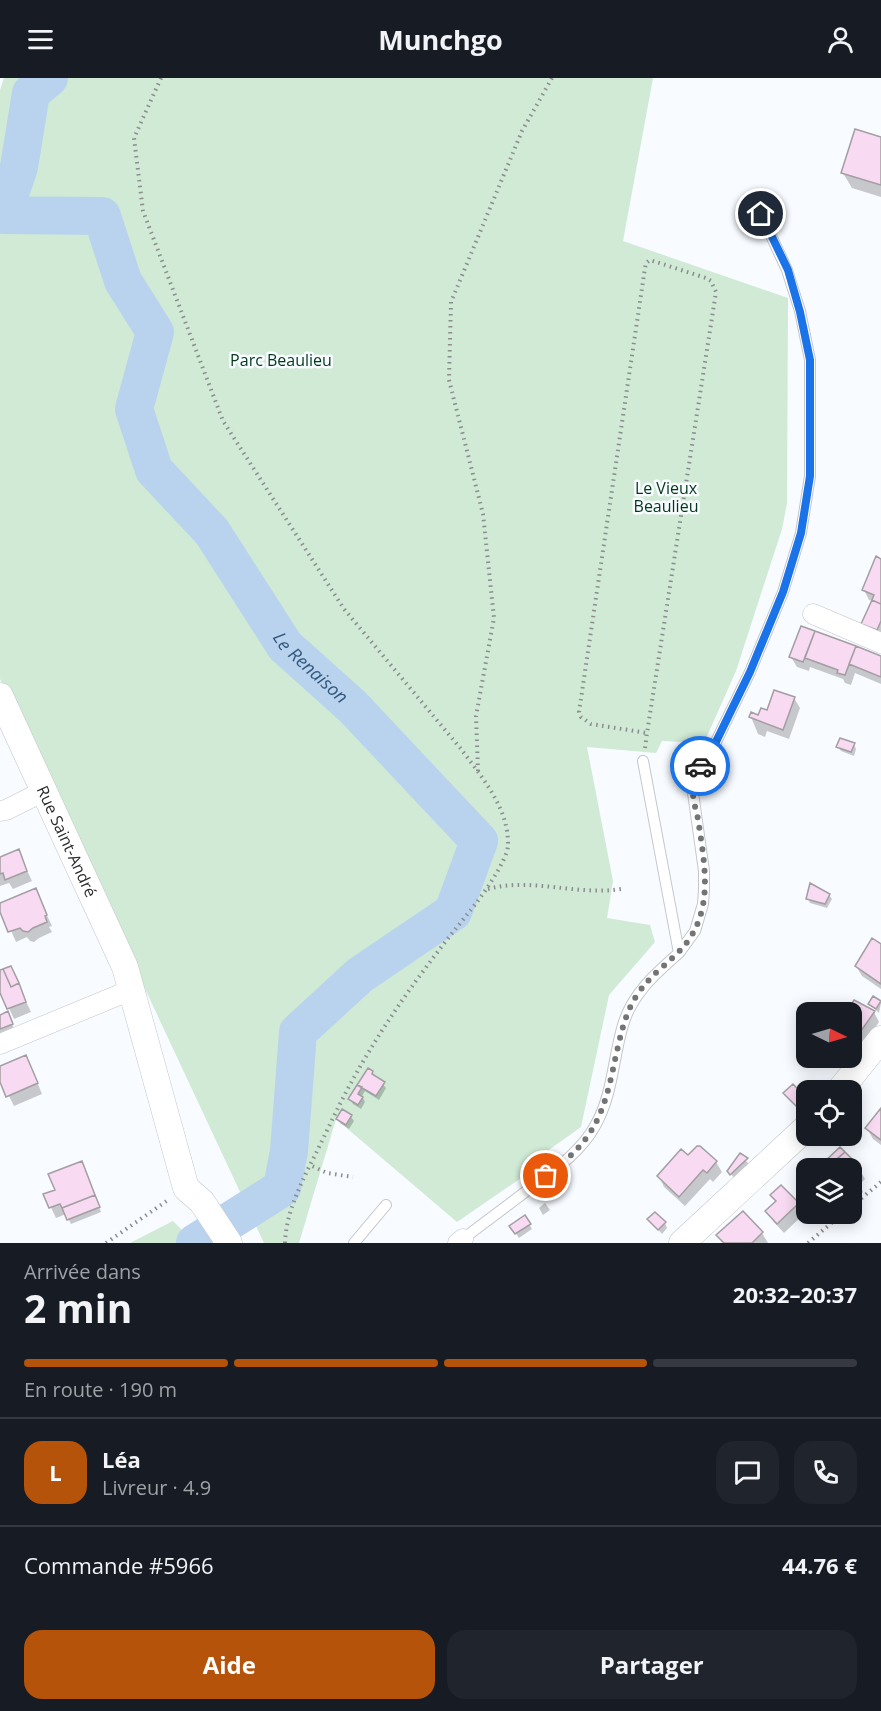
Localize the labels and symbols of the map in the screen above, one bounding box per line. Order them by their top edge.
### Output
pin [735,188,786,239]
park label: Parc Beaulieu [230,349,332,371]
park label: Le Vieux Beaulieu [634,477,698,517]
water label: Le Renaison [268,627,354,708]
courier [670,736,730,796]
street label: Rue Saint-André [32,782,102,901]
north arrow [796,1002,862,1068]
pin [520,1150,571,1201]

